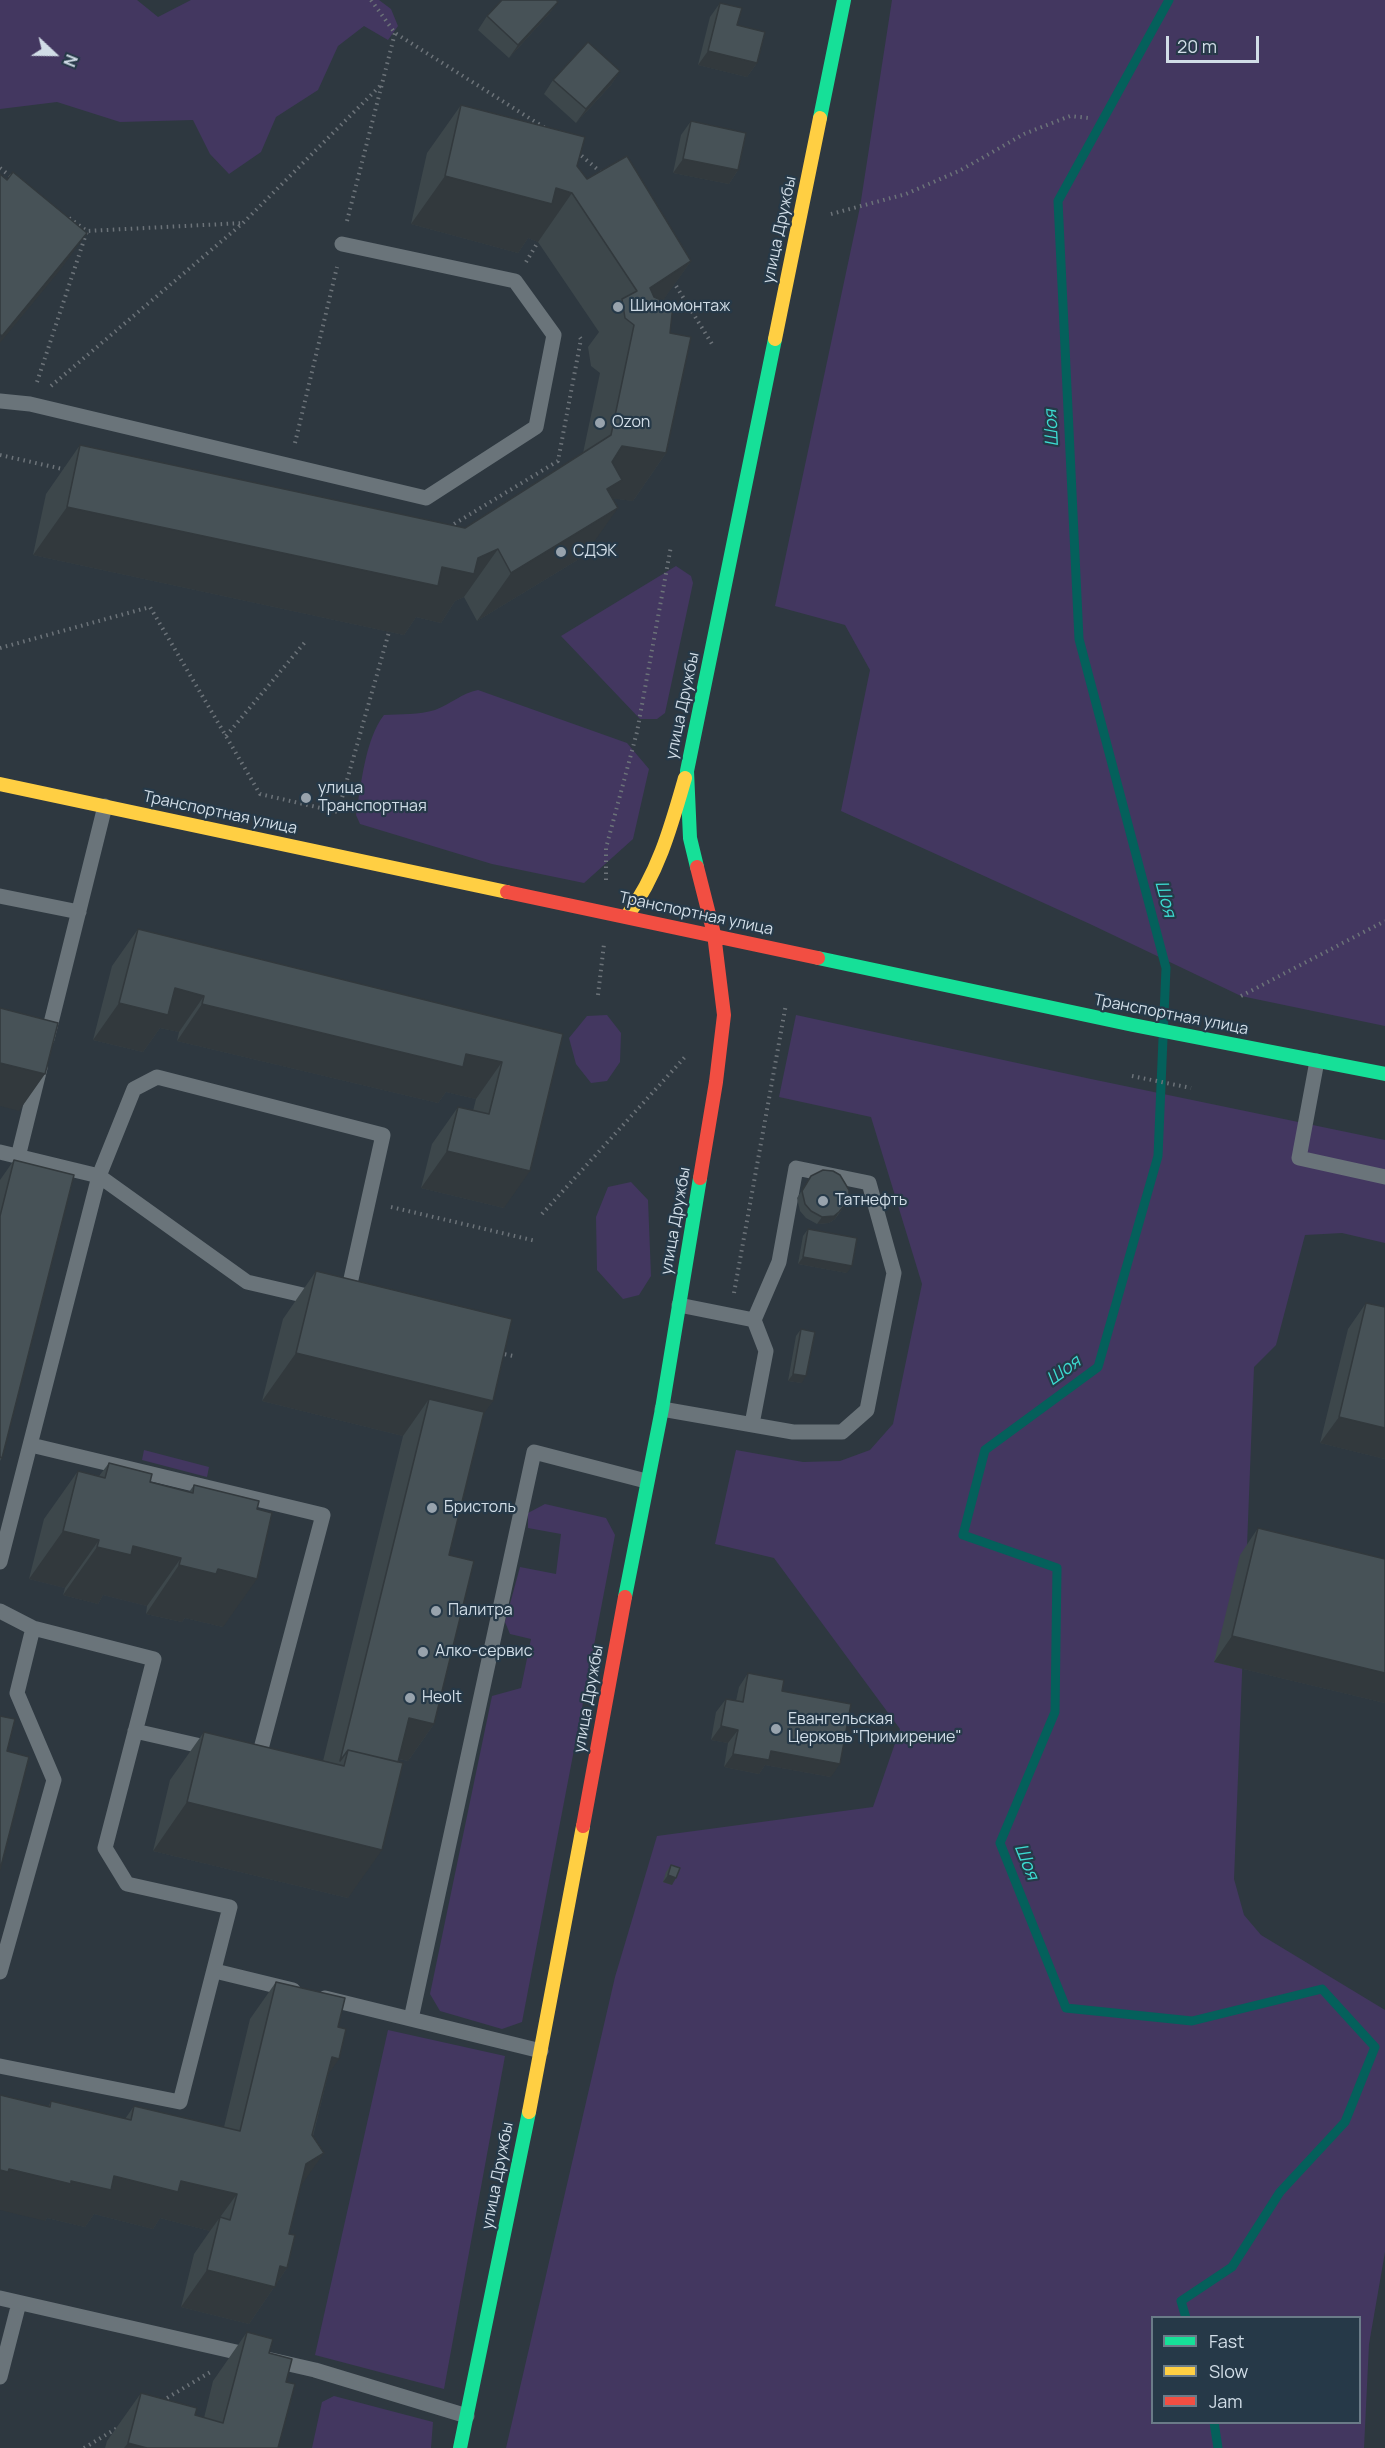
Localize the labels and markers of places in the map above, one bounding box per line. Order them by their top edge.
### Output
place label: Шиномонтаж [630,297,730,317]
marker: Шиномонтаж [611,300,625,314]
place label: Ozon [612,413,650,433]
marker: Ozon [593,416,607,430]
place label: СДЭК [573,542,617,562]
marker: СДЭК [554,545,568,559]
place label: улица Транспортная [318,779,427,817]
marker: улица Транспортная [299,791,313,805]
place label: Татнефть [835,1191,907,1211]
marker: Татнефть [816,1194,830,1208]
place label: Бристоль [444,1498,516,1518]
marker: Бристоль [425,1501,439,1515]
place label: Палитра [448,1601,513,1621]
marker: Палитра [429,1604,443,1618]
place label: Алко-сервис [435,1642,533,1662]
marker: Алко-сервис [416,1645,430,1659]
place label: Heolt [422,1688,462,1708]
marker: Heolt [403,1691,417,1705]
place label: Евангельская Церковь"Примирение" [788,1710,962,1748]
marker: Евангельская Церковь"Примирение" [769,1722,783,1736]

